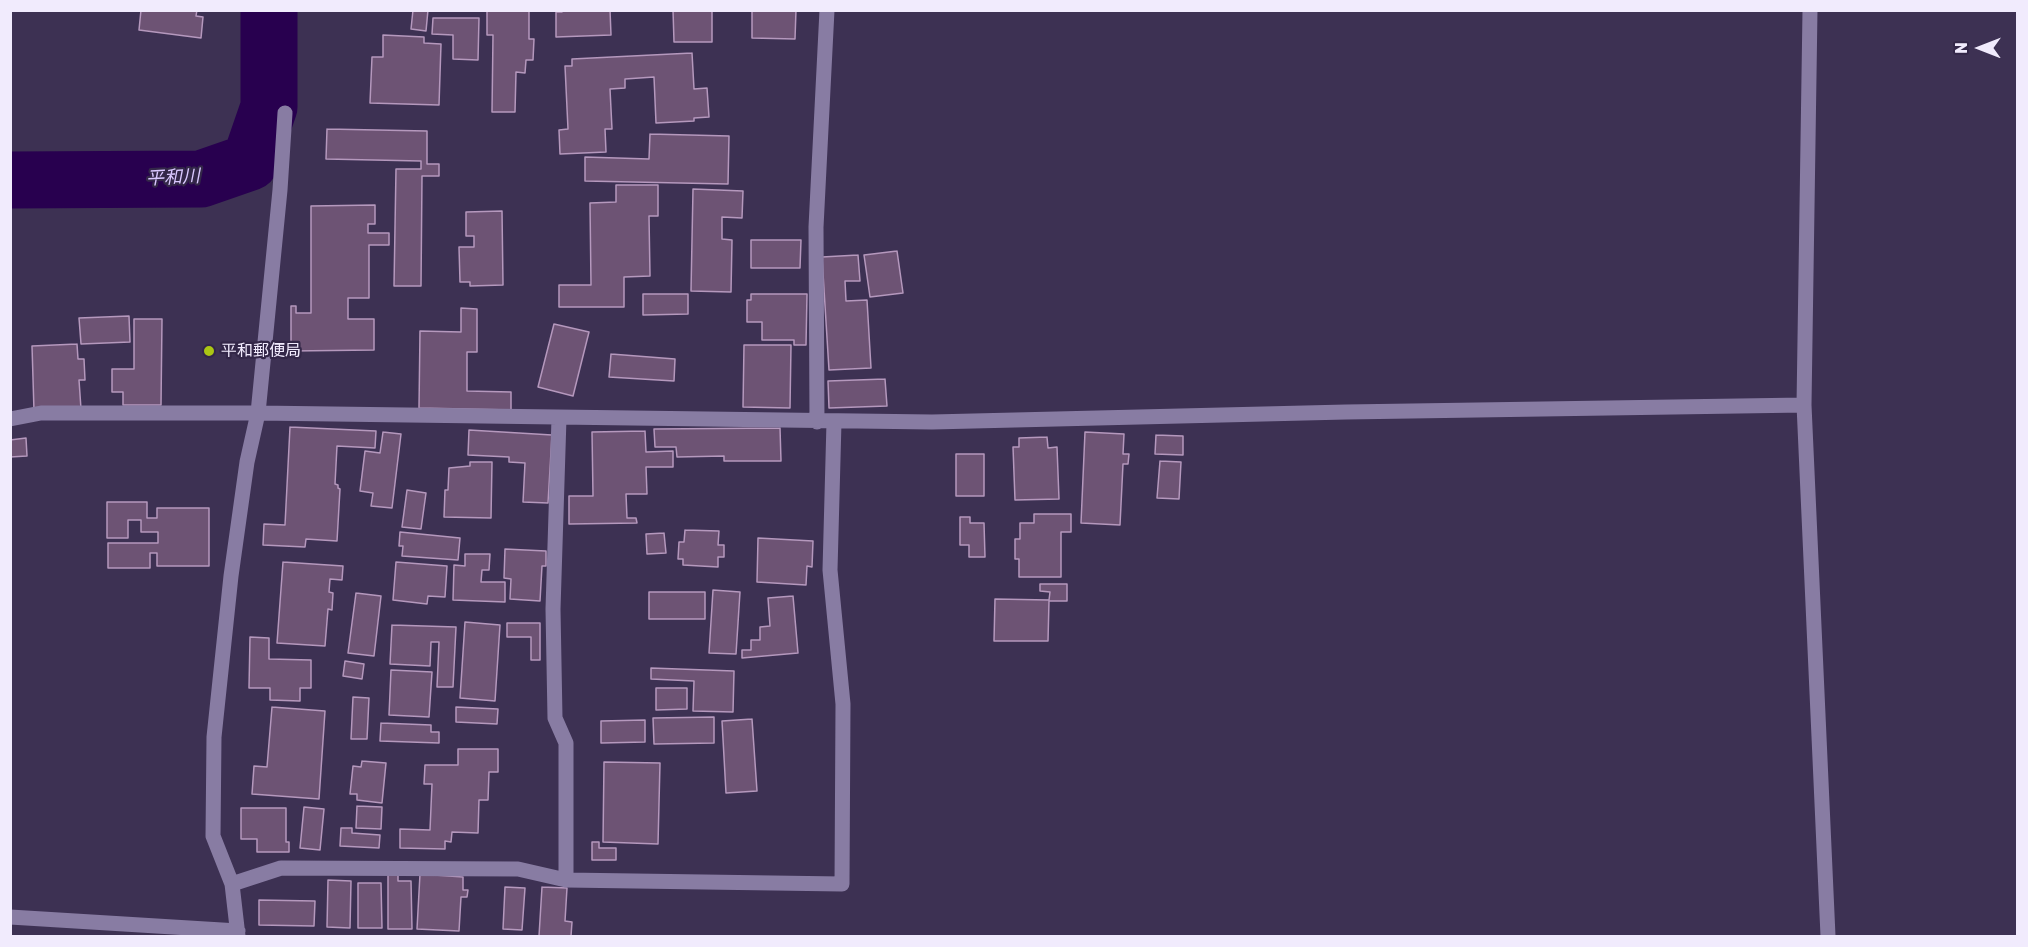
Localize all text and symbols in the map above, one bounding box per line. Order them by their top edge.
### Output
north arrow [1950,18,2010,78]
text: N [1952,42,1971,54]
water label: 平和川 [145,166,201,190]
place label: 平和郵便局 [221,341,301,361]
marker: 平和郵便局 [202,344,216,358]

